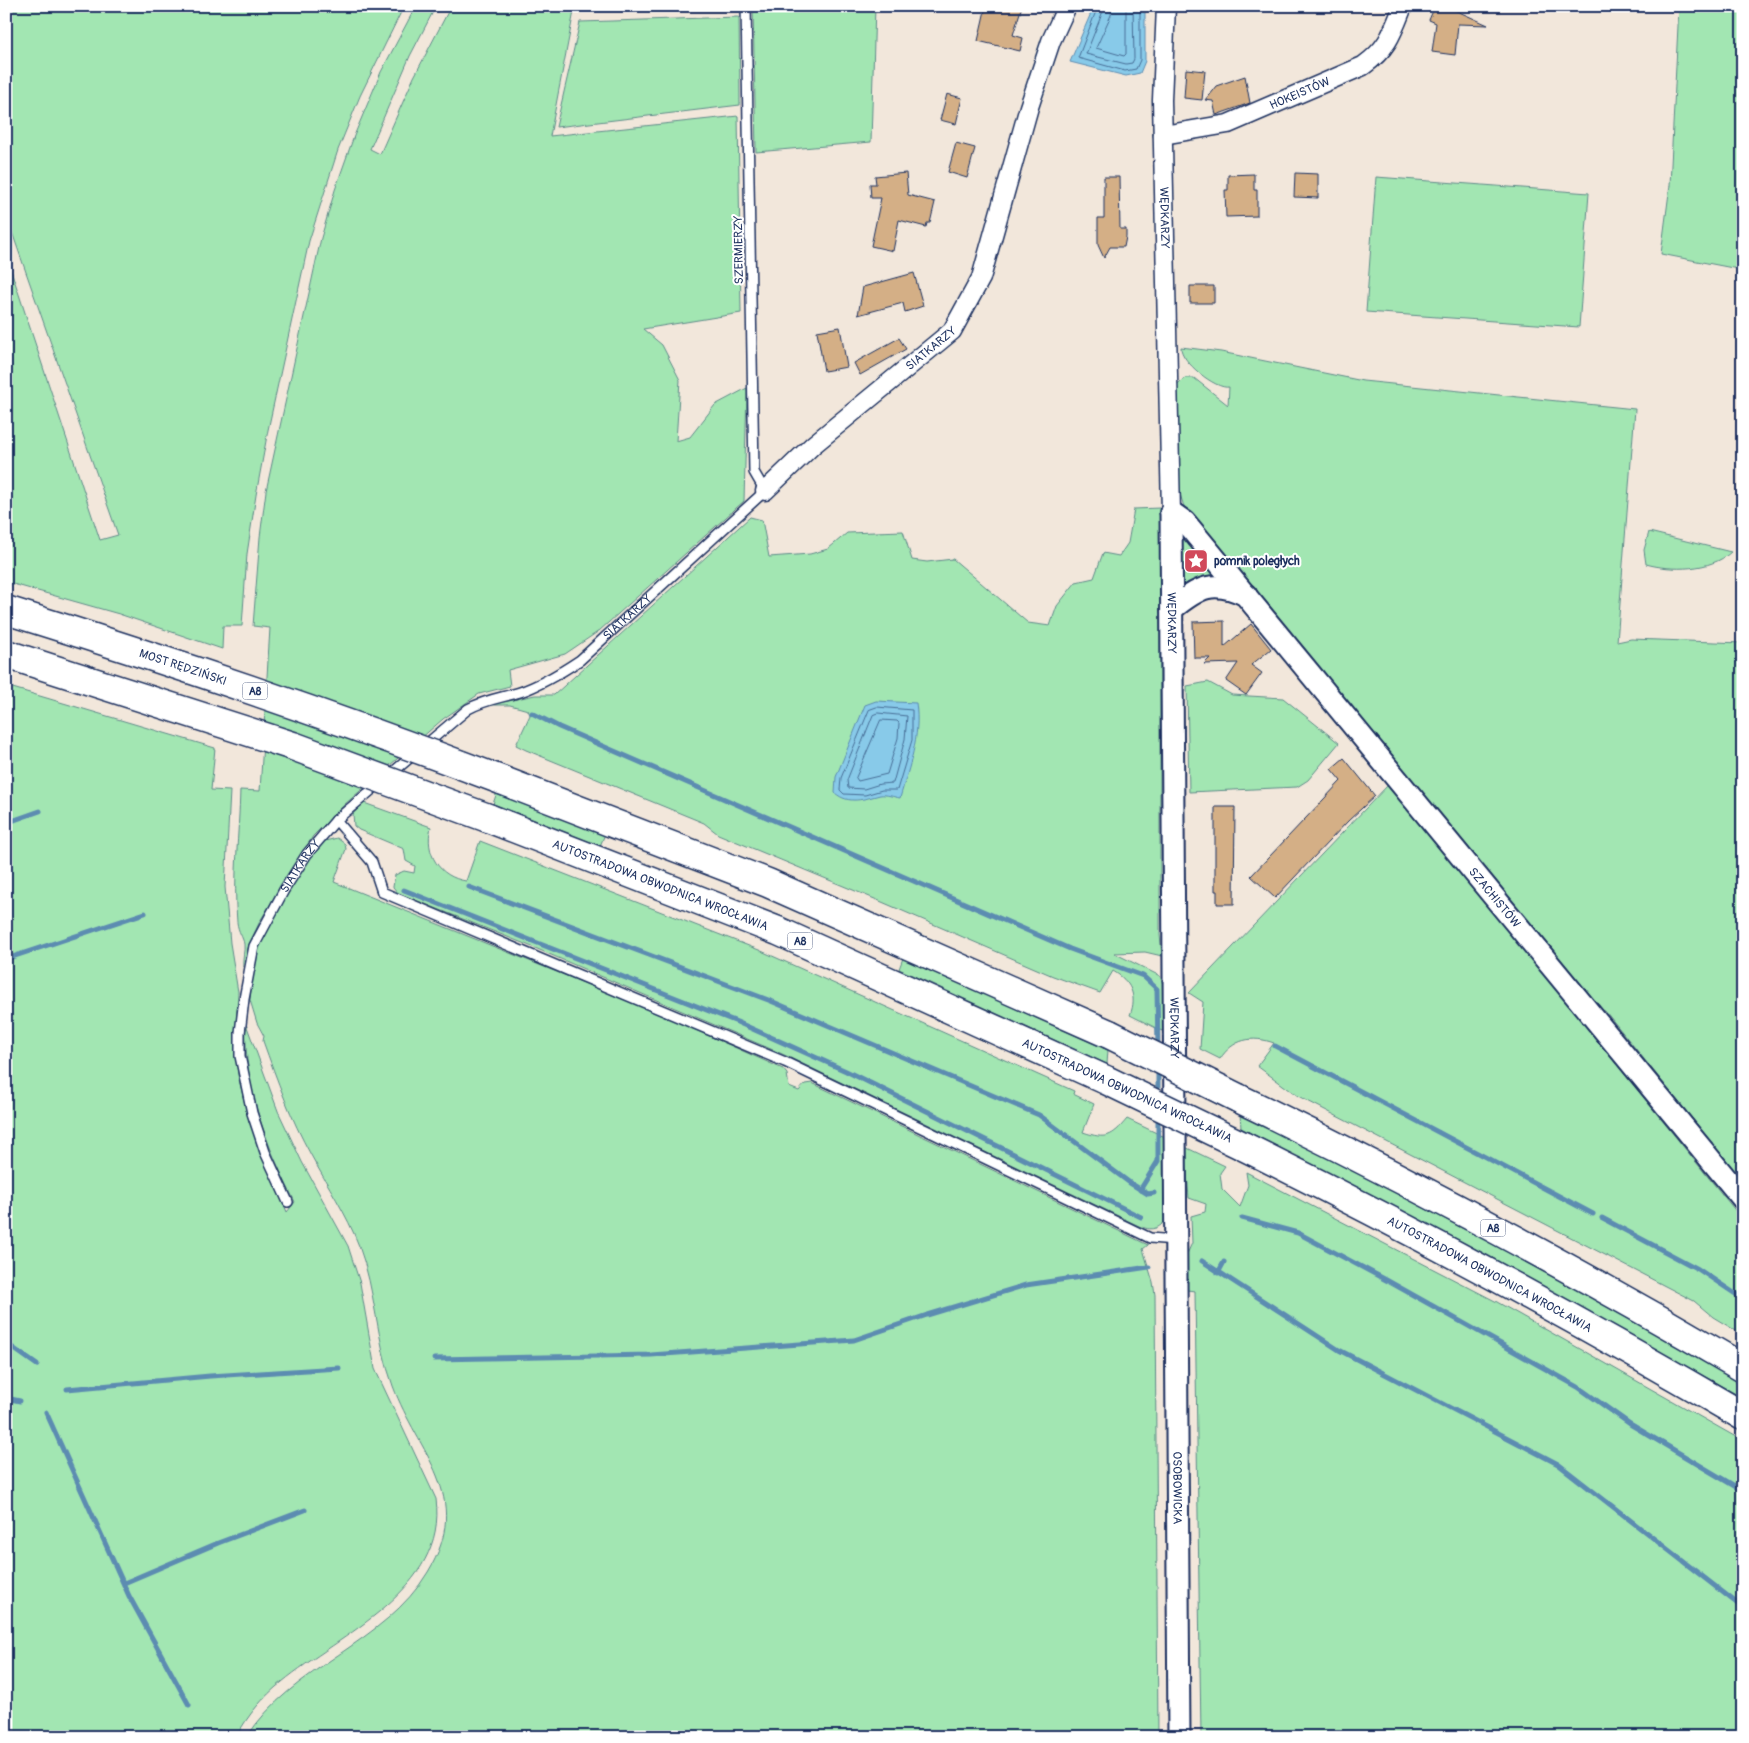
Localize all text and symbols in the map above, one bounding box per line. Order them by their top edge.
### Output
street label: HOKEISTÓW [1267,74,1332,113]
street label: WĘDKARZY [1156,187,1173,249]
street label: SZERMIERZY [731,215,747,285]
street label: SIATKARZY [903,323,959,373]
place icon: pomnik poległych [1183,548,1209,574]
place label: pomnik poległych [1214,554,1300,569]
street label: SIATKARZY [600,591,655,643]
street label: WĘDKARZY [1164,592,1179,654]
street label: MOST RĘDZIŃSKI [137,646,229,689]
road number: A8 [242,682,268,699]
street label: SIATKARZY [277,836,324,895]
street label: AUTOSTRADOWA OBWODNICA WROCŁAWIA [550,836,771,934]
street label: SZACHISTÓW [1466,865,1524,931]
road number: A8 [788,932,812,949]
street label: WĘDKARZY [1167,997,1182,1059]
street label: AUTOSTRADOWA OBWODNICA WROCŁAWIA [1020,1036,1235,1147]
street label: AUTOSTRADOWA OBWODNICA WROCŁAWIA [1385,1213,1595,1336]
road number: A8 [1480,1220,1506,1236]
street label: OSOBOWICKA [1170,1452,1185,1525]

